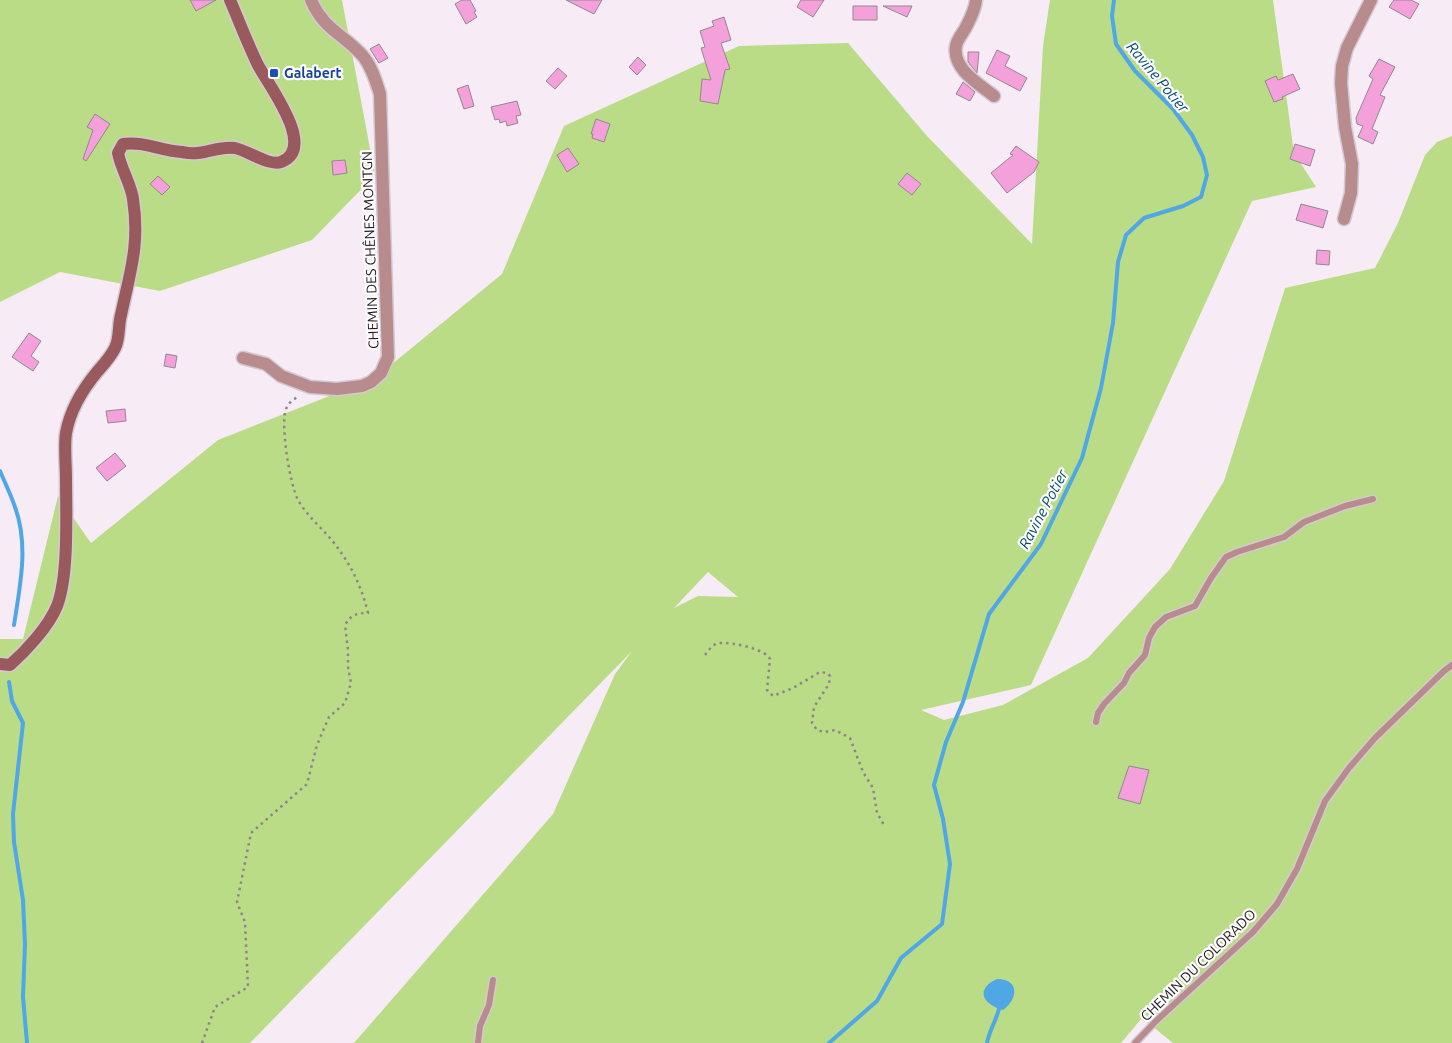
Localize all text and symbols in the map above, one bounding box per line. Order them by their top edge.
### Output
water label: Ravine Potier [1123,38,1193,117]
place label: Galabert [284,65,342,81]
marker: Galabert [268,67,280,79]
street label: CHEMIN DES CHÊNES MONTGN [358,151,381,349]
water label: Ravine Potier [1015,465,1072,551]
street label: CHEMIN DU COLORADO [1137,906,1259,1024]

